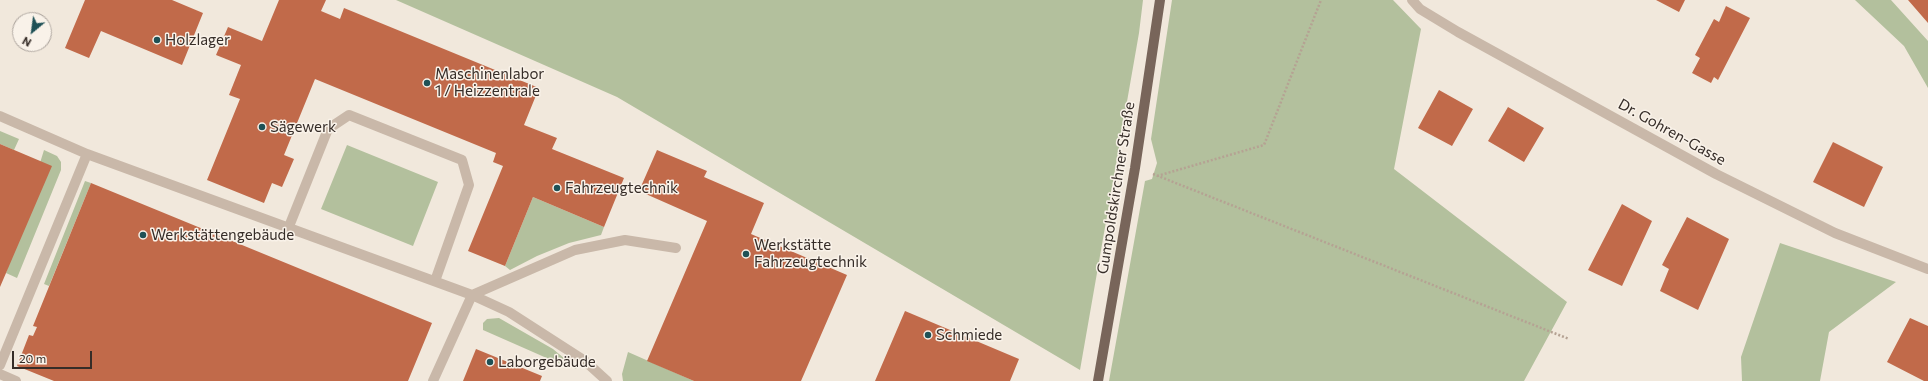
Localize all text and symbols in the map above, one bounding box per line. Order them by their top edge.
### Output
north arrow [12,12,52,52]
place label: Holzlager [165,31,230,49]
text: N [20,34,33,50]
marker: Holzlager [152,35,162,45]
place label: Maschinenlabor 1 / Heizzentrale [435,65,544,100]
marker: Maschinenlabor 1 / Heizzentrale [422,78,432,88]
street label: Dr. Gohren-Gasse [1615,95,1729,169]
street label: Gumpoldskirchner Straße [1093,101,1139,275]
place label: Sägewerk [270,118,336,136]
marker: Sägewerk [257,122,267,132]
place label: Fahrzeugtechnik [565,179,678,197]
marker: Fahrzeugtechnik [552,183,562,193]
place label: Werkstättengebäude [151,226,294,244]
marker: Werkstättengebäude [138,230,148,240]
place label: Werkstätte Fahrzeugtechnik [754,236,867,271]
marker: Werkstätte Fahrzeugtechnik [741,249,751,259]
place label: Schmiede [936,326,1002,344]
marker: Schmiede [923,330,933,340]
scale bar [14,343,94,369]
text: 20 m [19,351,46,365]
place label: Laborgebäude [498,353,596,371]
marker: Laborgebäude [485,357,495,367]

